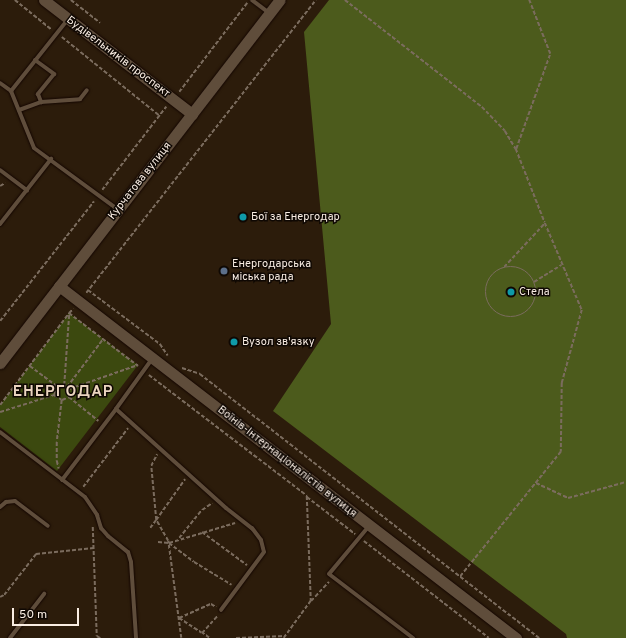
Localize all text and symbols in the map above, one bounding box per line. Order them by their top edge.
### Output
street label: Будівельників проспект [64,14,172,100]
street label: Курчатова вулиця [106,140,174,222]
place label: Бої за Енергодар [251,210,340,224]
marker: Бої за Енергодар [238,212,248,222]
place label: Енергодарська міська рада [232,258,311,284]
marker: Енергодарська міська рада [219,266,229,276]
place label: Стела [519,285,550,299]
marker: Стела [506,287,516,297]
place label: Вузол зв'язку [242,335,315,349]
marker: Вузол зв'язку [229,337,239,347]
district label: ЕНЕРГОДАР [13,384,113,402]
street label: Воїнів-Інтернаціоналістів вулиця [215,403,359,521]
scale bar [14,600,81,626]
text: 50 m [19,607,47,623]

